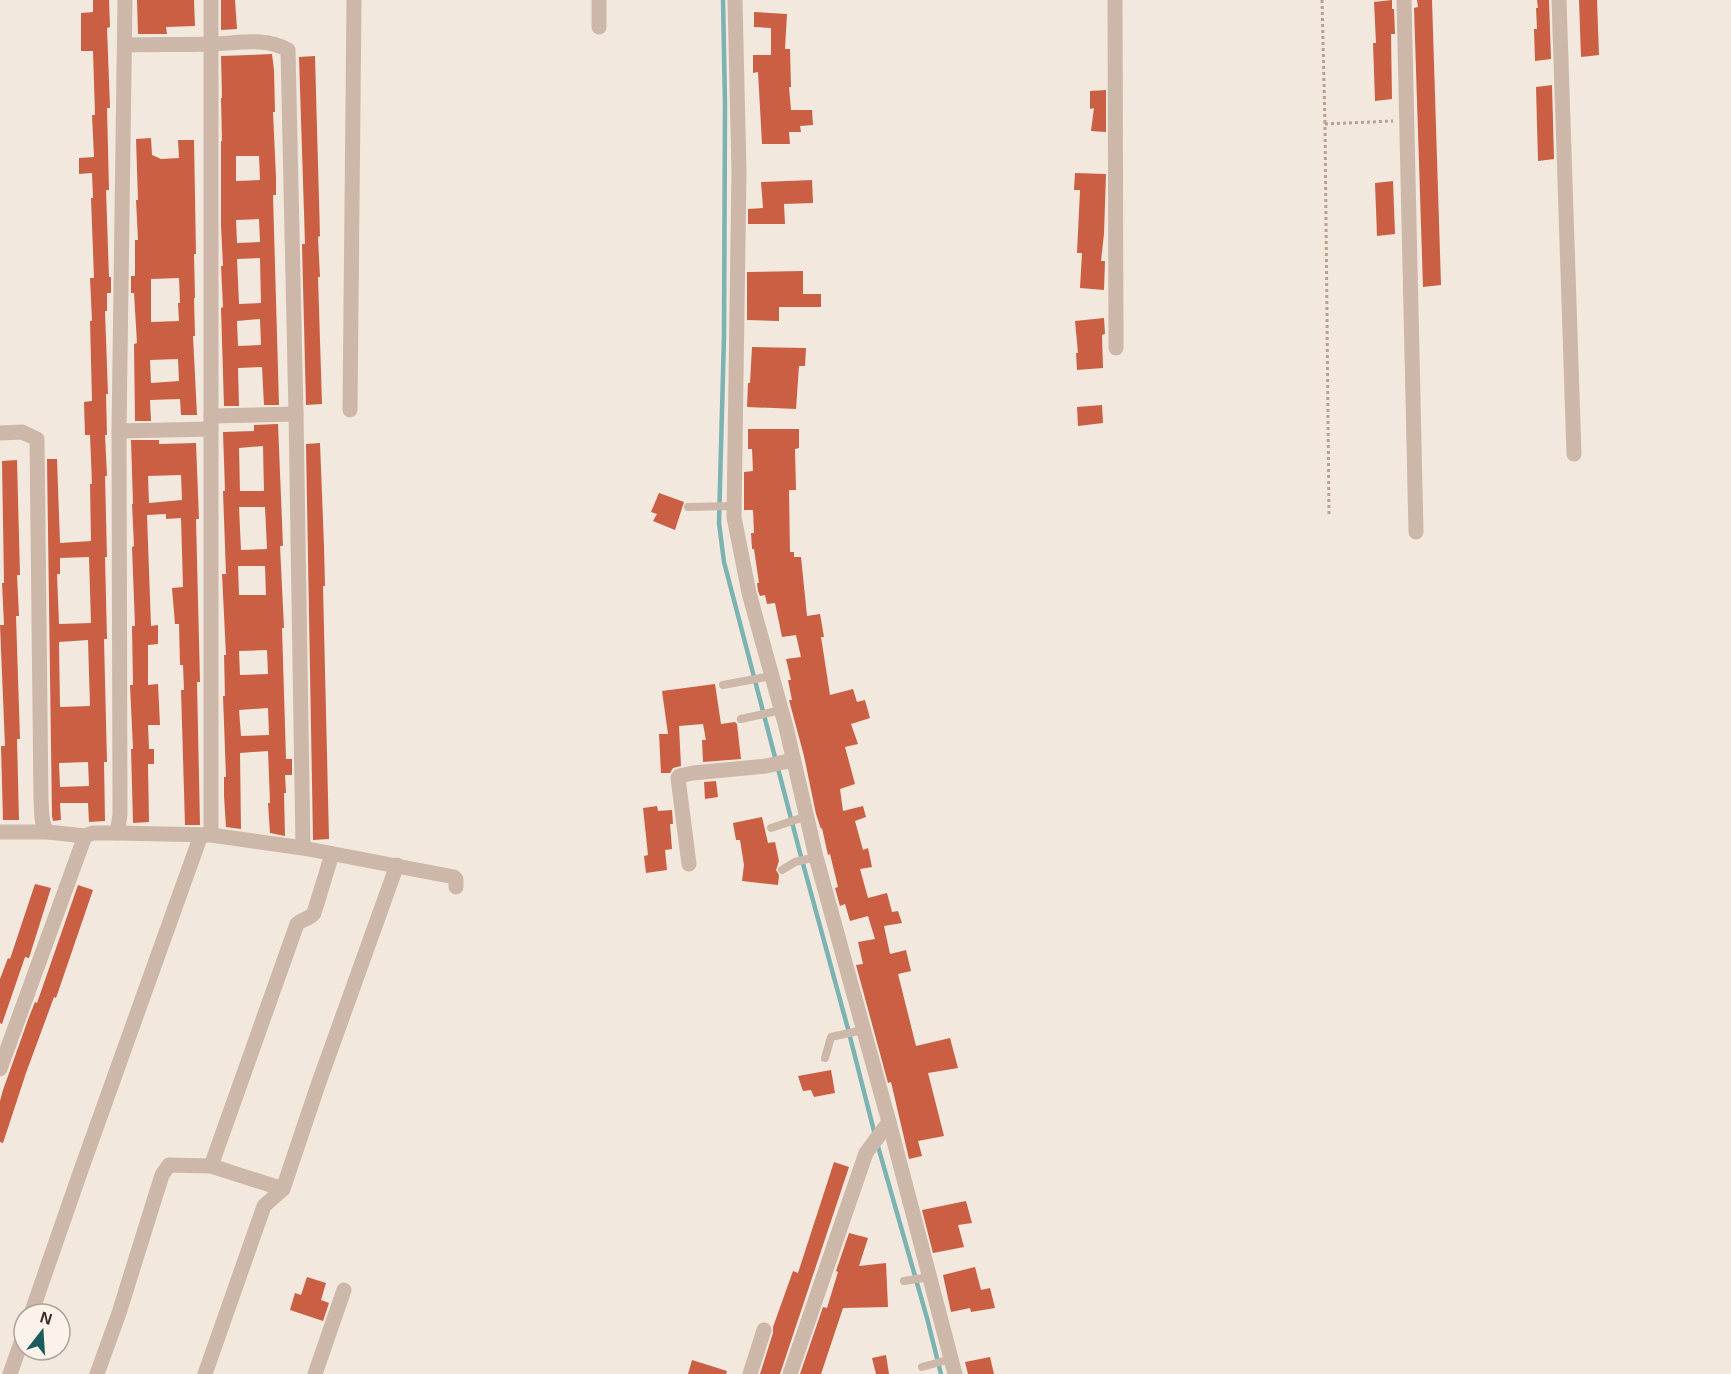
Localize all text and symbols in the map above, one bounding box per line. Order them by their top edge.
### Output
north arrow [12,1302,72,1362]
text: N [38,1308,54,1328]

